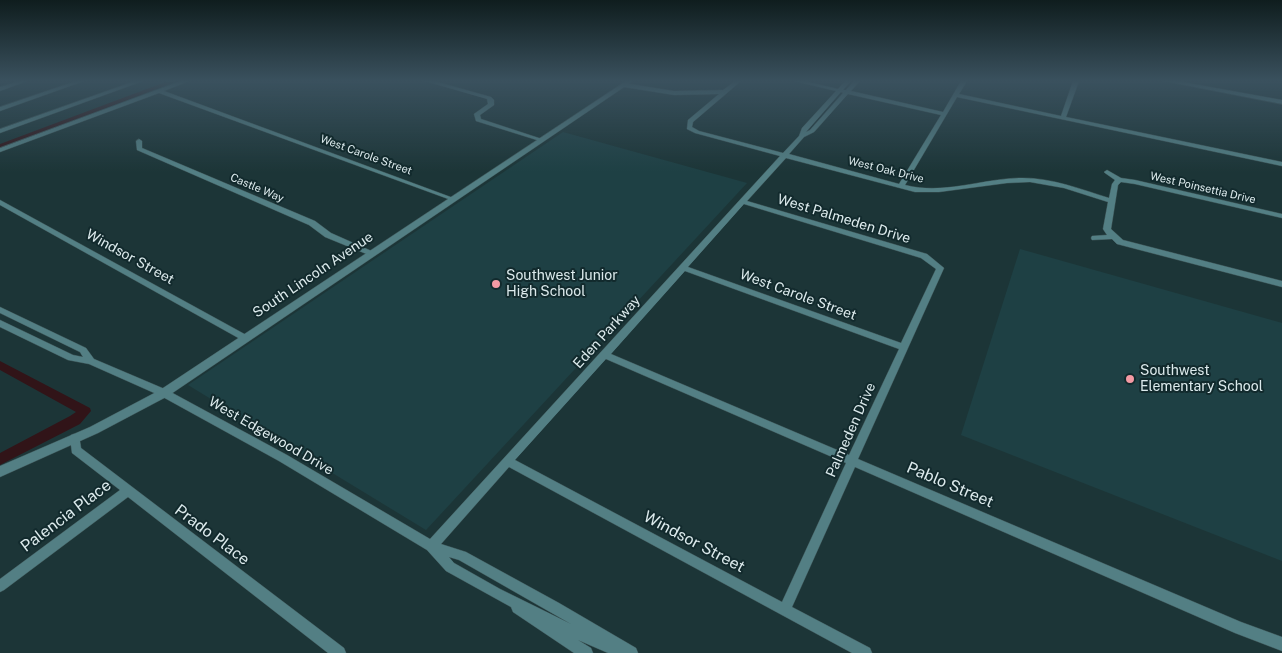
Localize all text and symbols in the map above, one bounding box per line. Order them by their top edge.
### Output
street label: West Carole Street [318,132,414,178]
street label: West Oak Drive [847,154,925,186]
street label: West Poinsettia Drive [1149,169,1257,207]
street label: Castle Way [228,171,286,205]
street label: West Palmeden Drive [775,191,913,247]
street label: Windsor Street [83,226,177,288]
street label: South Lincoln Avenue [250,229,376,321]
street label: West Carole Street [737,266,859,324]
place label: Southwest Junior High School [506,268,618,300]
marker: Southwest Junior High School [490,278,502,290]
street label: Eden Parkway [570,292,644,372]
place label: Southwest Elementary School [1140,363,1263,396]
marker: Southwest Elementary School [1124,373,1136,385]
street label: Palmeden Drive [823,380,879,480]
street label: West Edgewood Drive [206,393,336,479]
street label: Pablo Street [904,458,996,512]
street label: Palencia Place [17,476,115,556]
street label: Prado Place [171,501,253,569]
street label: Windsor Street [640,507,748,577]

